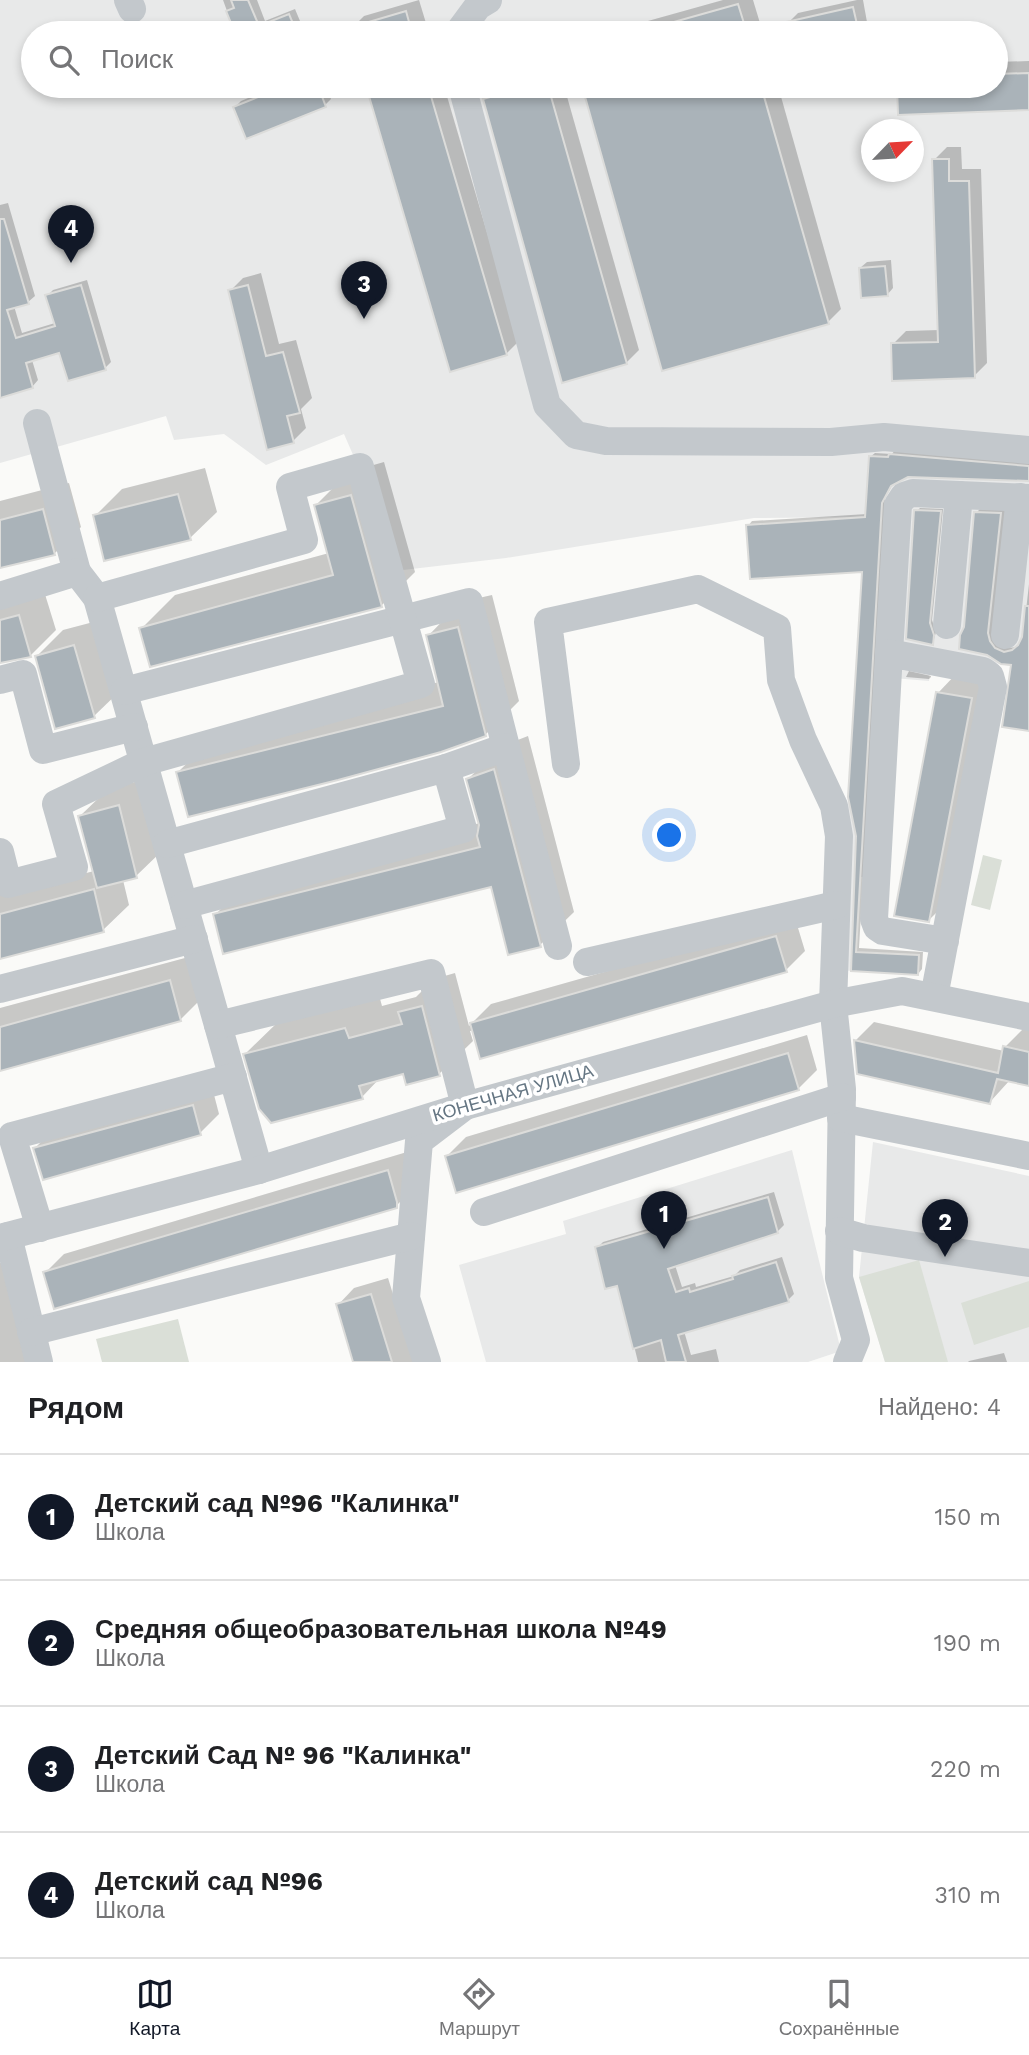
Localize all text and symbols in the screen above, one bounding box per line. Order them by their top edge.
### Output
search box [21,21,1008,98]
icon: search [45,41,83,79]
text: Поиск [101,44,173,74]
north arrow [861,119,924,182]
pin: 4 [48,205,94,263]
pin: 3 [341,261,387,319]
your location [652,818,686,852]
street label: КОНЕЧНАЯ УЛИЦА [430,1060,596,1126]
pin: 1 [641,1191,687,1249]
pin: 2 [922,1199,968,1257]
text: Рядом [28,1390,124,1425]
text: Найдено: 4 [878,1394,1001,1421]
text: Детский сад №96 "Калинка" [95,1488,460,1518]
text: 1 [46,1504,56,1531]
text: 150 m [935,1504,1001,1531]
text: Школа [95,1519,165,1546]
text: Средняя общеобразовательная школа №49 [95,1614,667,1644]
text: 2 [44,1630,58,1657]
text: 190 m [934,1630,1001,1657]
text: Школа [95,1645,165,1672]
text: Детский Сад № 96 "Калинка" [95,1740,471,1770]
text: 3 [44,1756,58,1783]
text: 220 m [930,1756,1001,1783]
text: Школа [95,1771,165,1798]
text: Детский сад №96 [95,1866,323,1896]
text: 4 [44,1882,58,1909]
text: 310 m [935,1882,1001,1909]
text: Школа [95,1897,165,1924]
tab: Карта [129,1975,180,2040]
tab: Маршрут [439,1975,520,2040]
tab: Сохранённые [779,1975,900,2040]

